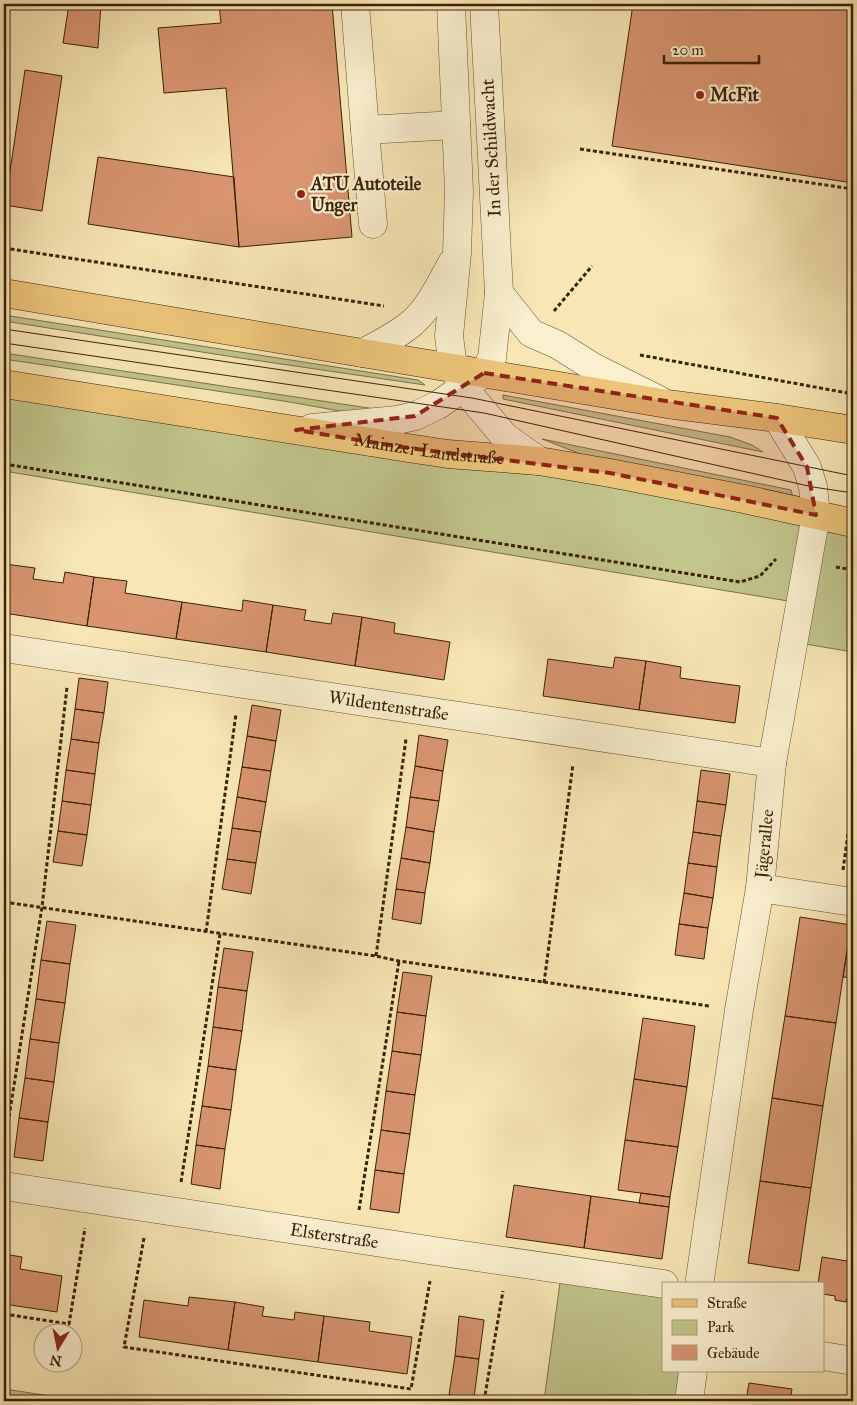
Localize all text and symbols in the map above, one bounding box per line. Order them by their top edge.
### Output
scale bar [664,32,760,64]
text: 20 m [672,41,704,59]
street label: In der Schildwacht [476,78,506,218]
place label: McFit [710,84,760,106]
marker: McFit [694,89,706,101]
place label: ATU Autoteile Unger [310,173,422,217]
marker: ATU Autoteile Unger [295,188,307,200]
street label: Mainzer Landstraße [352,429,505,469]
street label: Wildentenstraße [327,686,450,725]
street label: Jägerallee [750,808,779,881]
street label: Elsterstraße [289,1218,380,1253]
legend [662,1282,824,1372]
text: Straße [707,1294,747,1312]
text: Park [707,1318,734,1336]
north arrow [32,1322,82,1372]
text: Gebäude [707,1344,760,1362]
text: N [48,1351,63,1370]

